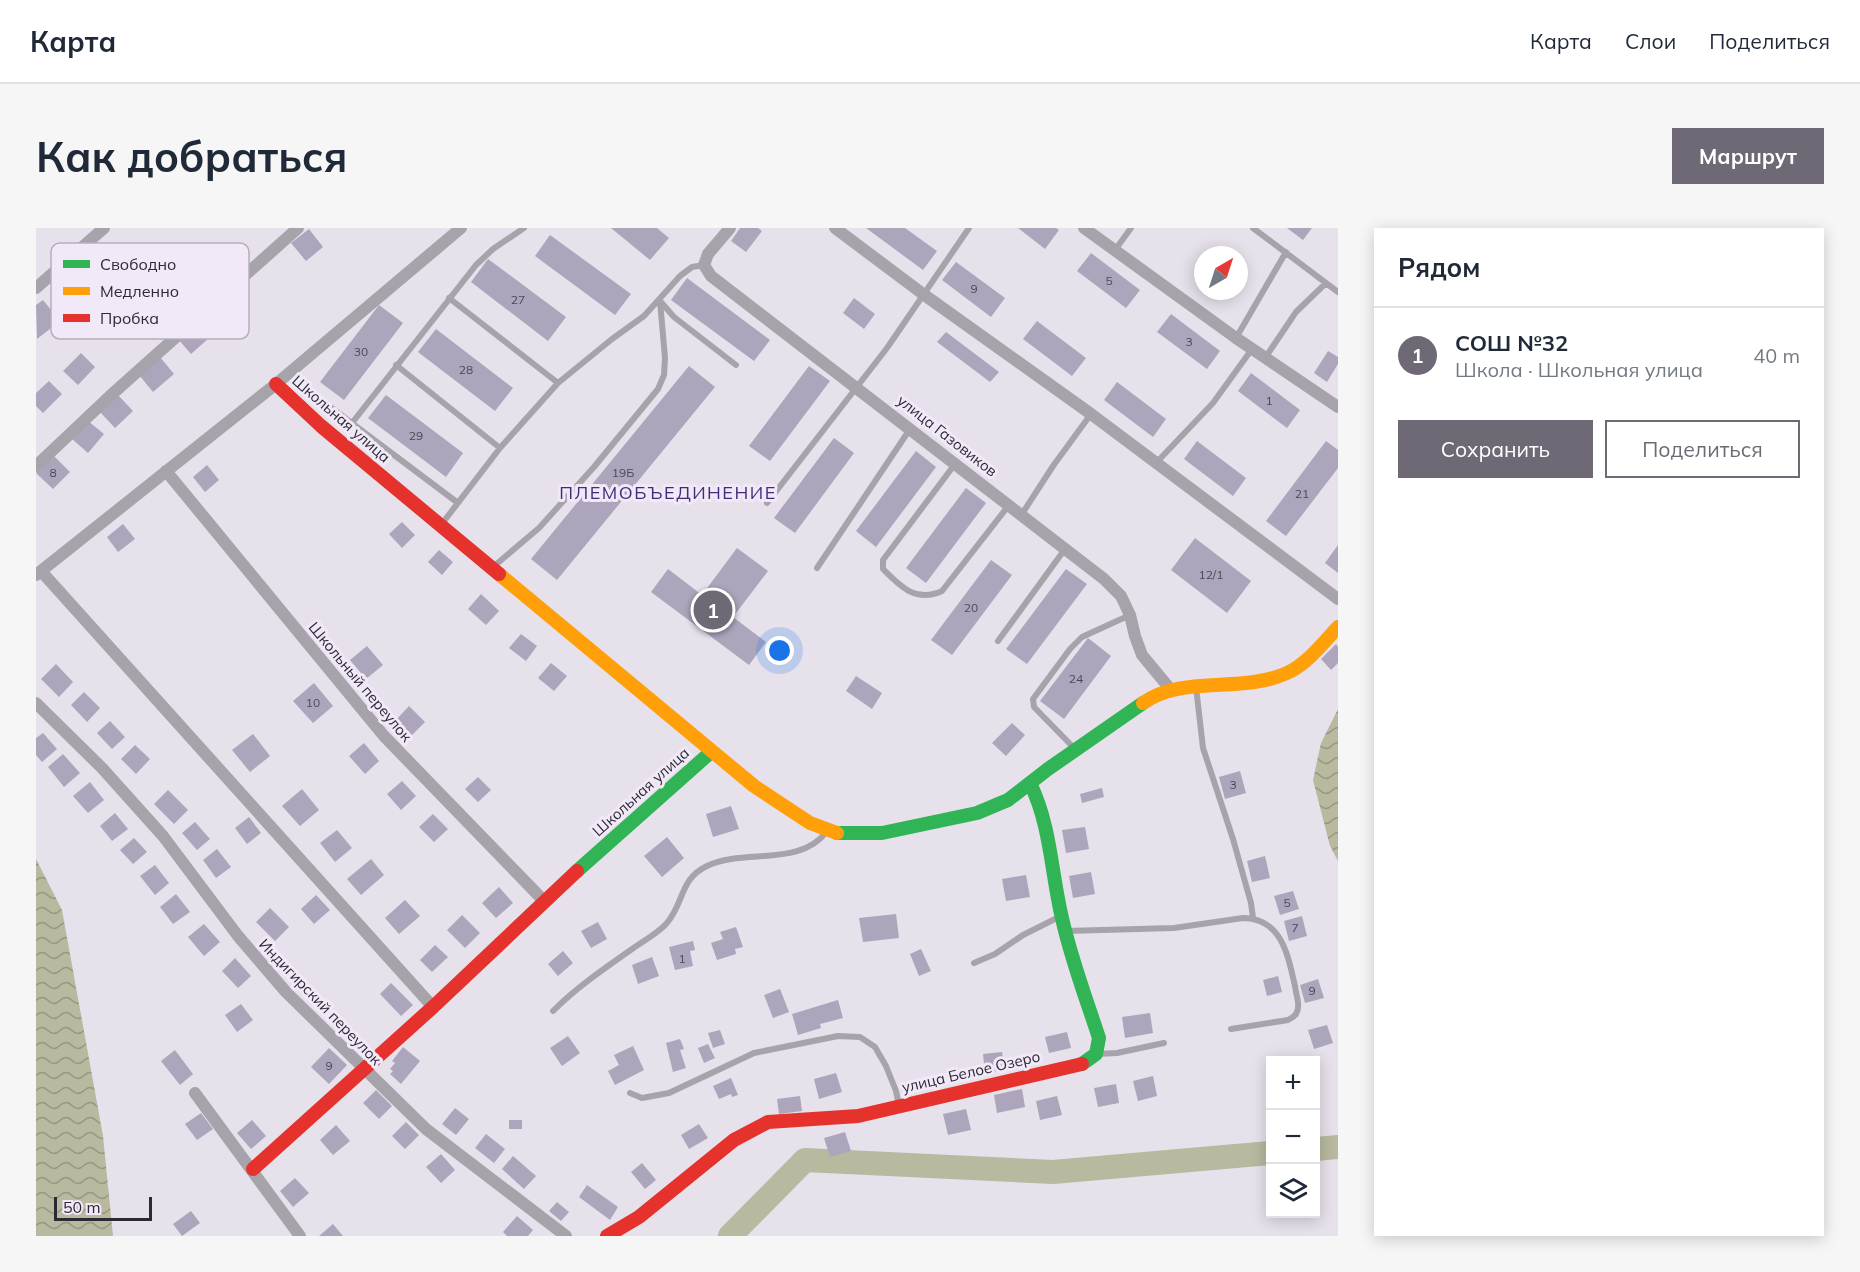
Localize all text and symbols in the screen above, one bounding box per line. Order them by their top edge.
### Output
text: Карта [30,24,116,59]
text: Карта [1530,28,1592,54]
text: Слои [1625,28,1676,54]
text: Поделиться [1709,28,1830,54]
button: Маршрут [1672,128,1824,184]
text: Как добраться [36,130,348,183]
legend [51,243,249,339]
north arrow [1194,246,1248,300]
text: Рядом [1398,251,1481,284]
text: Свободно [100,254,176,274]
house number: 5 [1105,273,1113,288]
text: Медленно [100,281,179,301]
house number: 9 [970,281,978,296]
house number: 27 [511,292,525,307]
text: Пробка [100,308,159,328]
text: СОШ №32 [1455,329,1568,357]
house number: 3 [1185,334,1193,349]
text: 1 [1412,343,1424,368]
text: 40 m [1753,343,1800,368]
house number: 30 [354,344,368,359]
text: Школа · Школьная улица [1455,357,1703,382]
house number: 28 [459,362,473,377]
street label: Школьная улица [288,371,394,466]
street label: улица Газовиков [893,391,1001,481]
house number: 1 [1265,393,1273,408]
button: Сохранить [1398,420,1593,478]
button: Поделиться [1605,420,1800,478]
house number: 29 [409,428,423,443]
house number: 8 [49,465,57,480]
house number: 19Б [612,465,634,480]
district label: ПЛЕМОБЪЕДИНЕНИЕ [559,481,777,504]
house number: 21 [1295,486,1309,501]
house number: 12/1 [1198,567,1224,582]
pin: 1 [694,588,732,632]
house number: 20 [964,600,978,615]
street label: Школьный переулок [305,618,417,746]
your location [765,636,794,665]
house number: 24 [1069,671,1083,686]
house number: 10 [306,695,320,710]
street label: Школьная улица [588,743,693,840]
house number: 3 [1229,777,1237,792]
house number: 5 [1283,895,1291,910]
house number: 7 [1291,920,1299,935]
street label: Индигирский переулок [255,935,386,1069]
house number: 1 [678,951,686,966]
house number: 9 [1308,983,1316,998]
street label: улица Белое Озеро [900,1046,1042,1097]
map controls [1266,1056,1320,1218]
button: + [1266,1056,1320,1110]
house number: 9 [325,1058,333,1073]
button: − [1266,1110,1320,1164]
button: layers [1266,1164,1320,1218]
scale bar [54,1194,152,1222]
text: 50 m [63,1197,100,1217]

